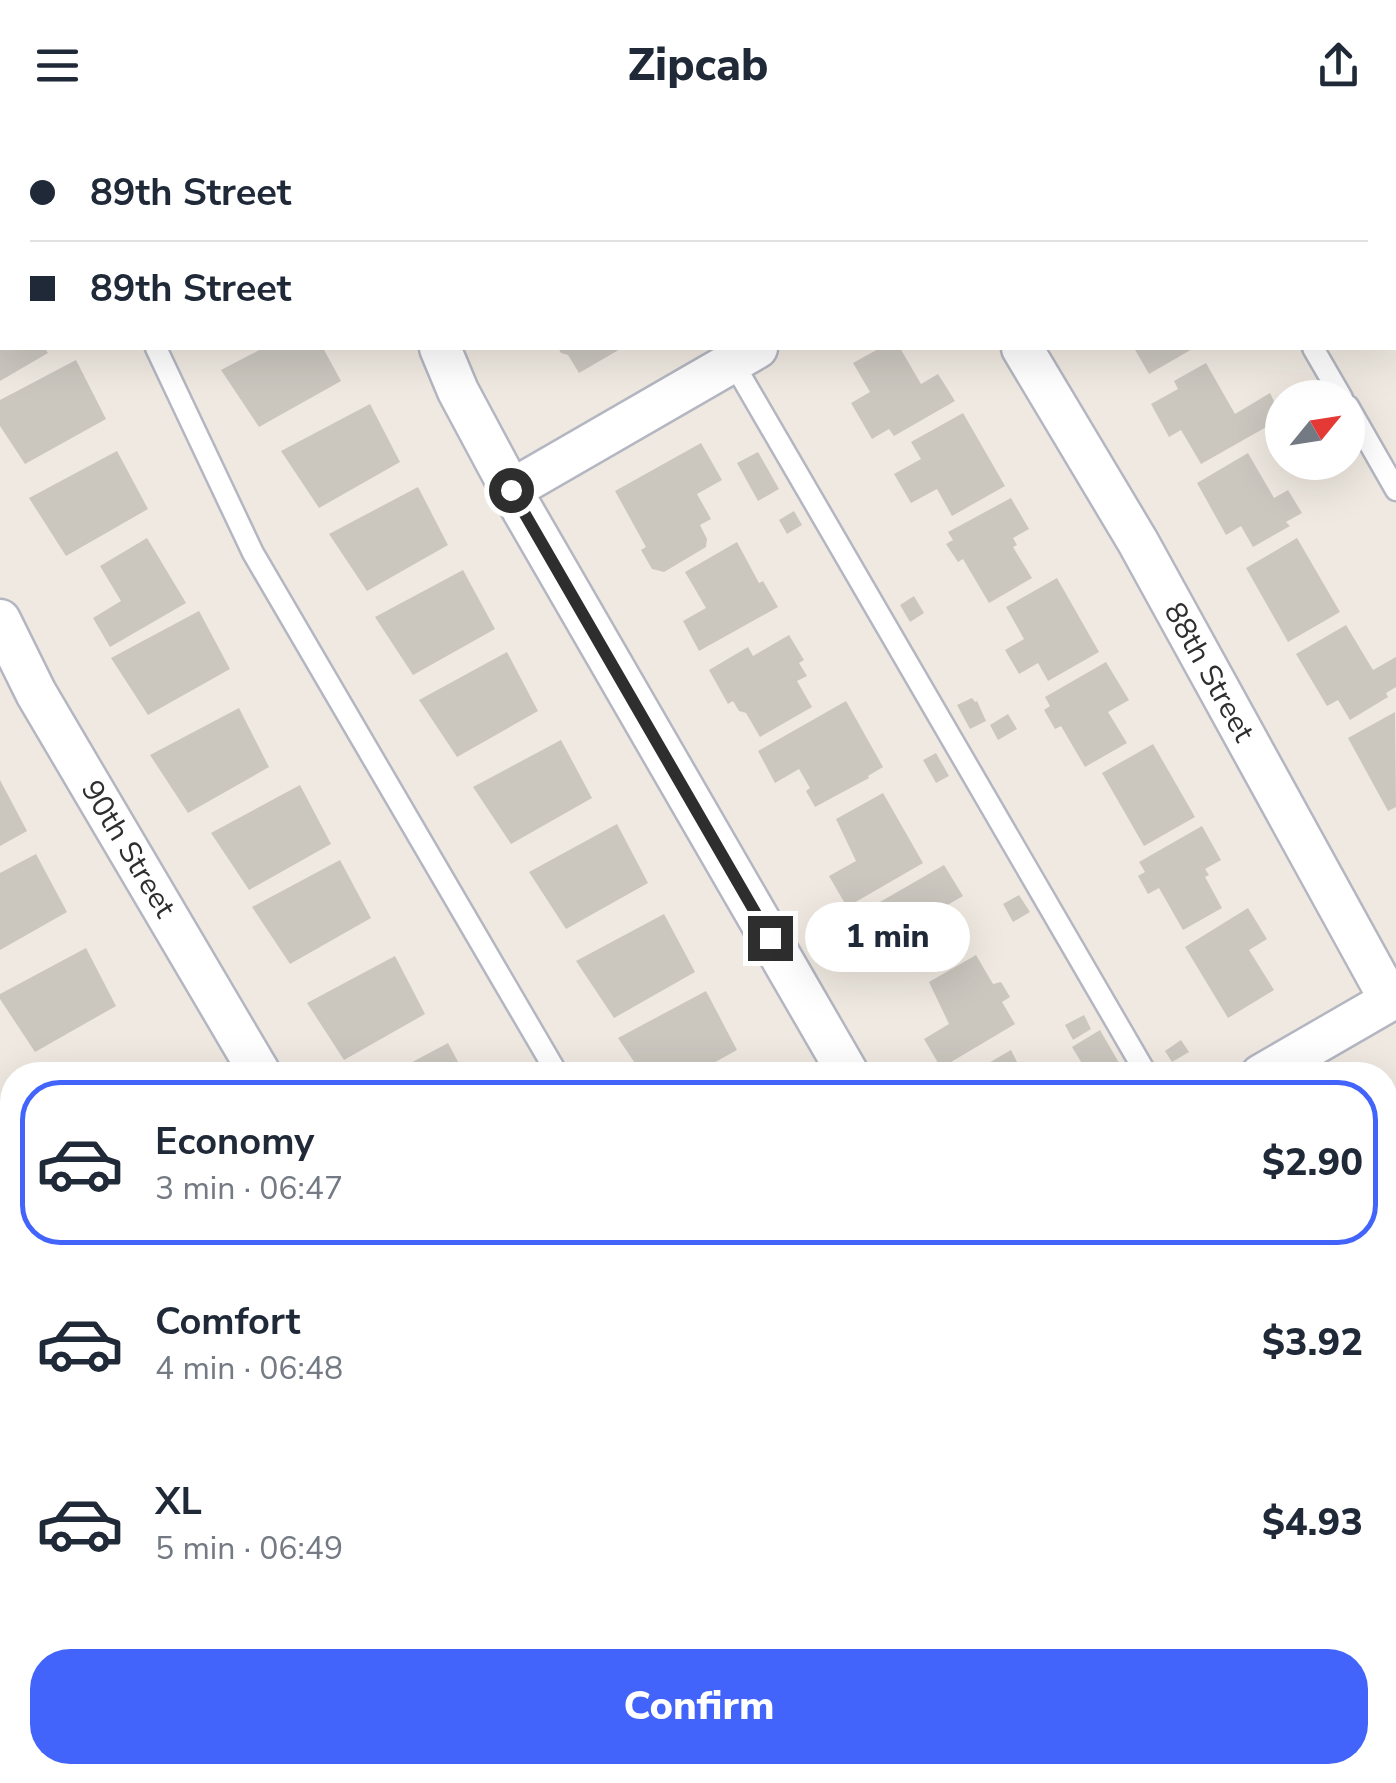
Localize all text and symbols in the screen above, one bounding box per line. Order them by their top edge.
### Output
text: Zipcab [627,35,769,96]
icon: menu [30,38,85,93]
icon: share [1311,38,1366,93]
text: 89th Street [90,167,291,218]
text: 89th Street [90,263,291,314]
north arrow [1265,380,1365,480]
map controls [1265,380,1365,480]
route start [489,468,534,513]
street label: 88th Street [1154,595,1264,749]
street label: 90th Street [71,773,185,926]
callout: 1 min [805,903,970,973]
text: 1 min [845,915,930,958]
route end [748,916,793,961]
text: Economy [155,1116,314,1167]
icon: car [35,1118,125,1208]
text: $2.90 [1262,1137,1363,1188]
text: 3 min · 06:47 [155,1167,343,1210]
text: Comfort [155,1296,300,1347]
icon: car [35,1298,125,1388]
text: $3.92 [1262,1317,1363,1368]
text: 4 min · 06:48 [155,1347,343,1390]
text: XL [155,1476,202,1527]
icon: car [35,1478,125,1568]
text: $4.93 [1262,1497,1363,1548]
text: 5 min · 06:49 [155,1527,343,1570]
button: Confirm [30,1649,1368,1764]

